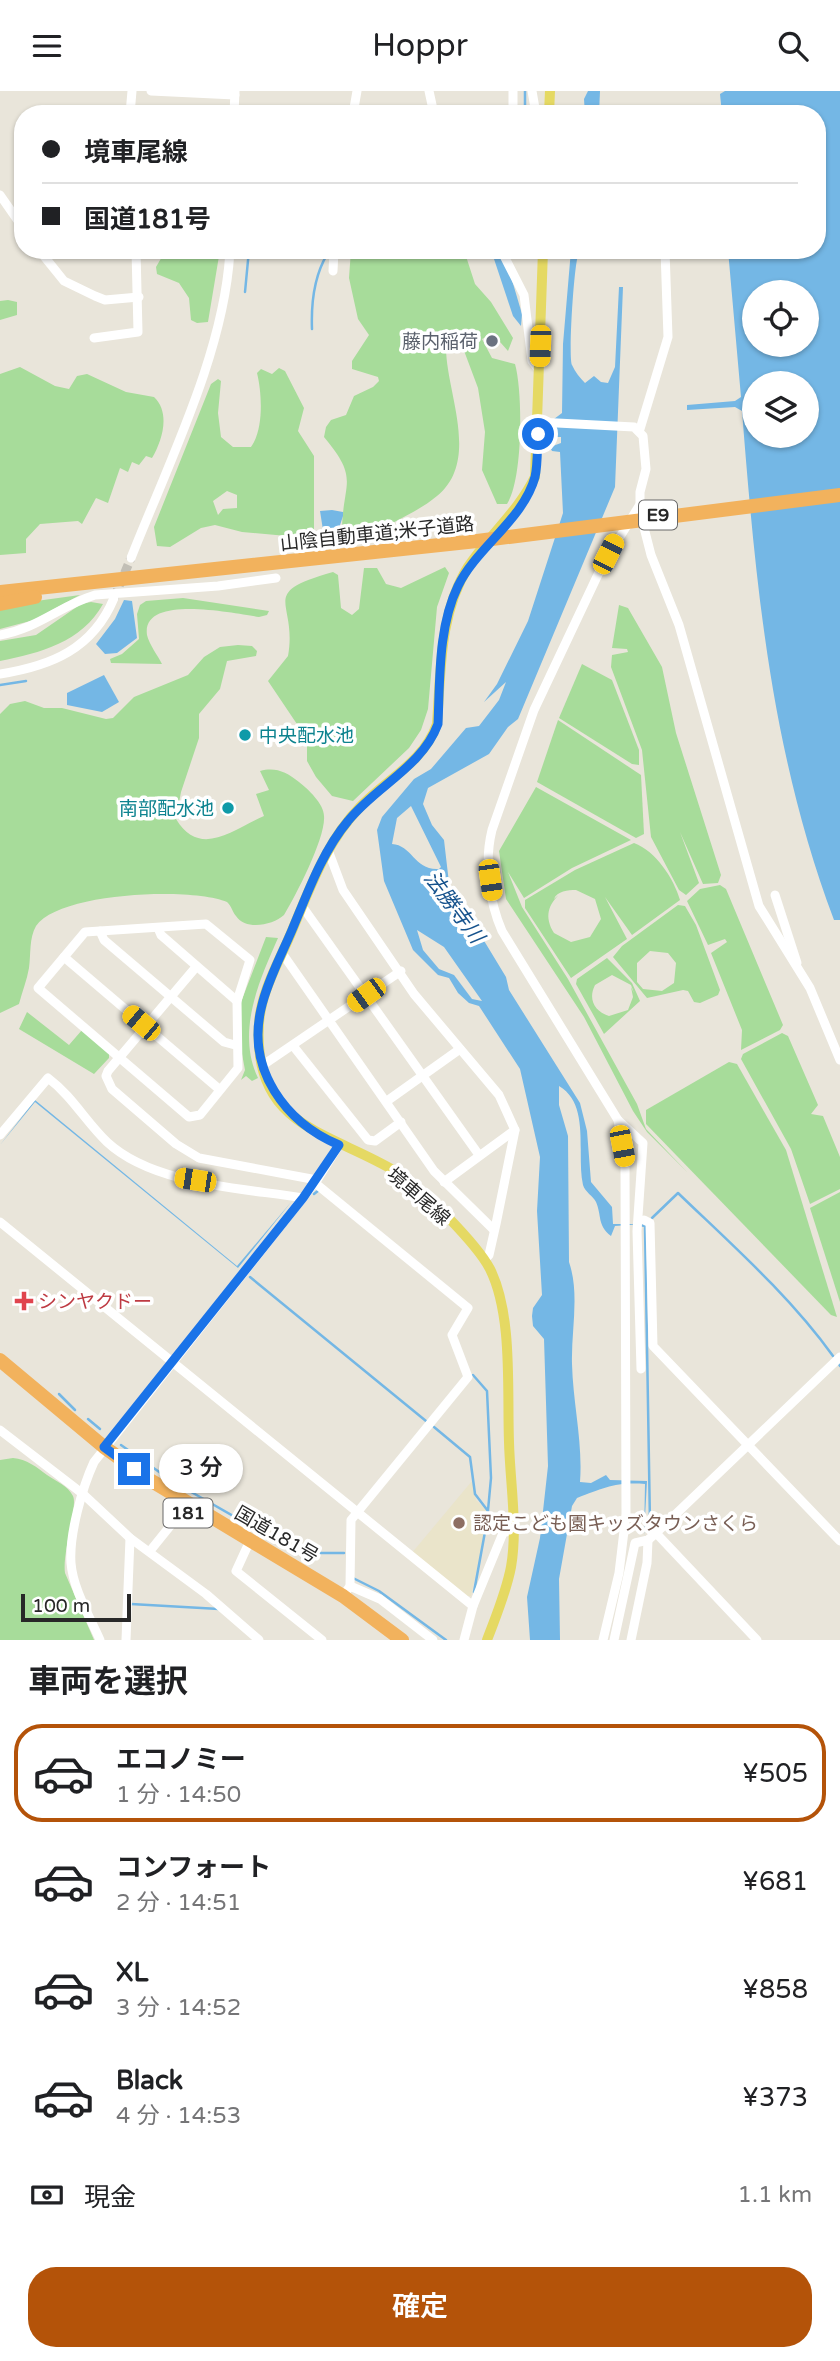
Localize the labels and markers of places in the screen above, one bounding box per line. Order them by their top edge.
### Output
place label: 藤内稲荷 [402,331,478,353]
marker: 藤内稲荷 [484,333,500,349]
place label: 中央配水池 [259,725,354,747]
marker: 中央配水池 [237,727,253,743]
place label: 南部配水池 [119,798,214,820]
marker: 南部配水池 [220,800,236,816]
place label: シンヤクドー [38,1291,152,1313]
marker: シンヤクドー [16,1293,32,1309]
place label: 認定こども園キッズタウンさくら [473,1513,758,1535]
marker: 認定こども園キッズタウンさくら [451,1515,467,1531]

